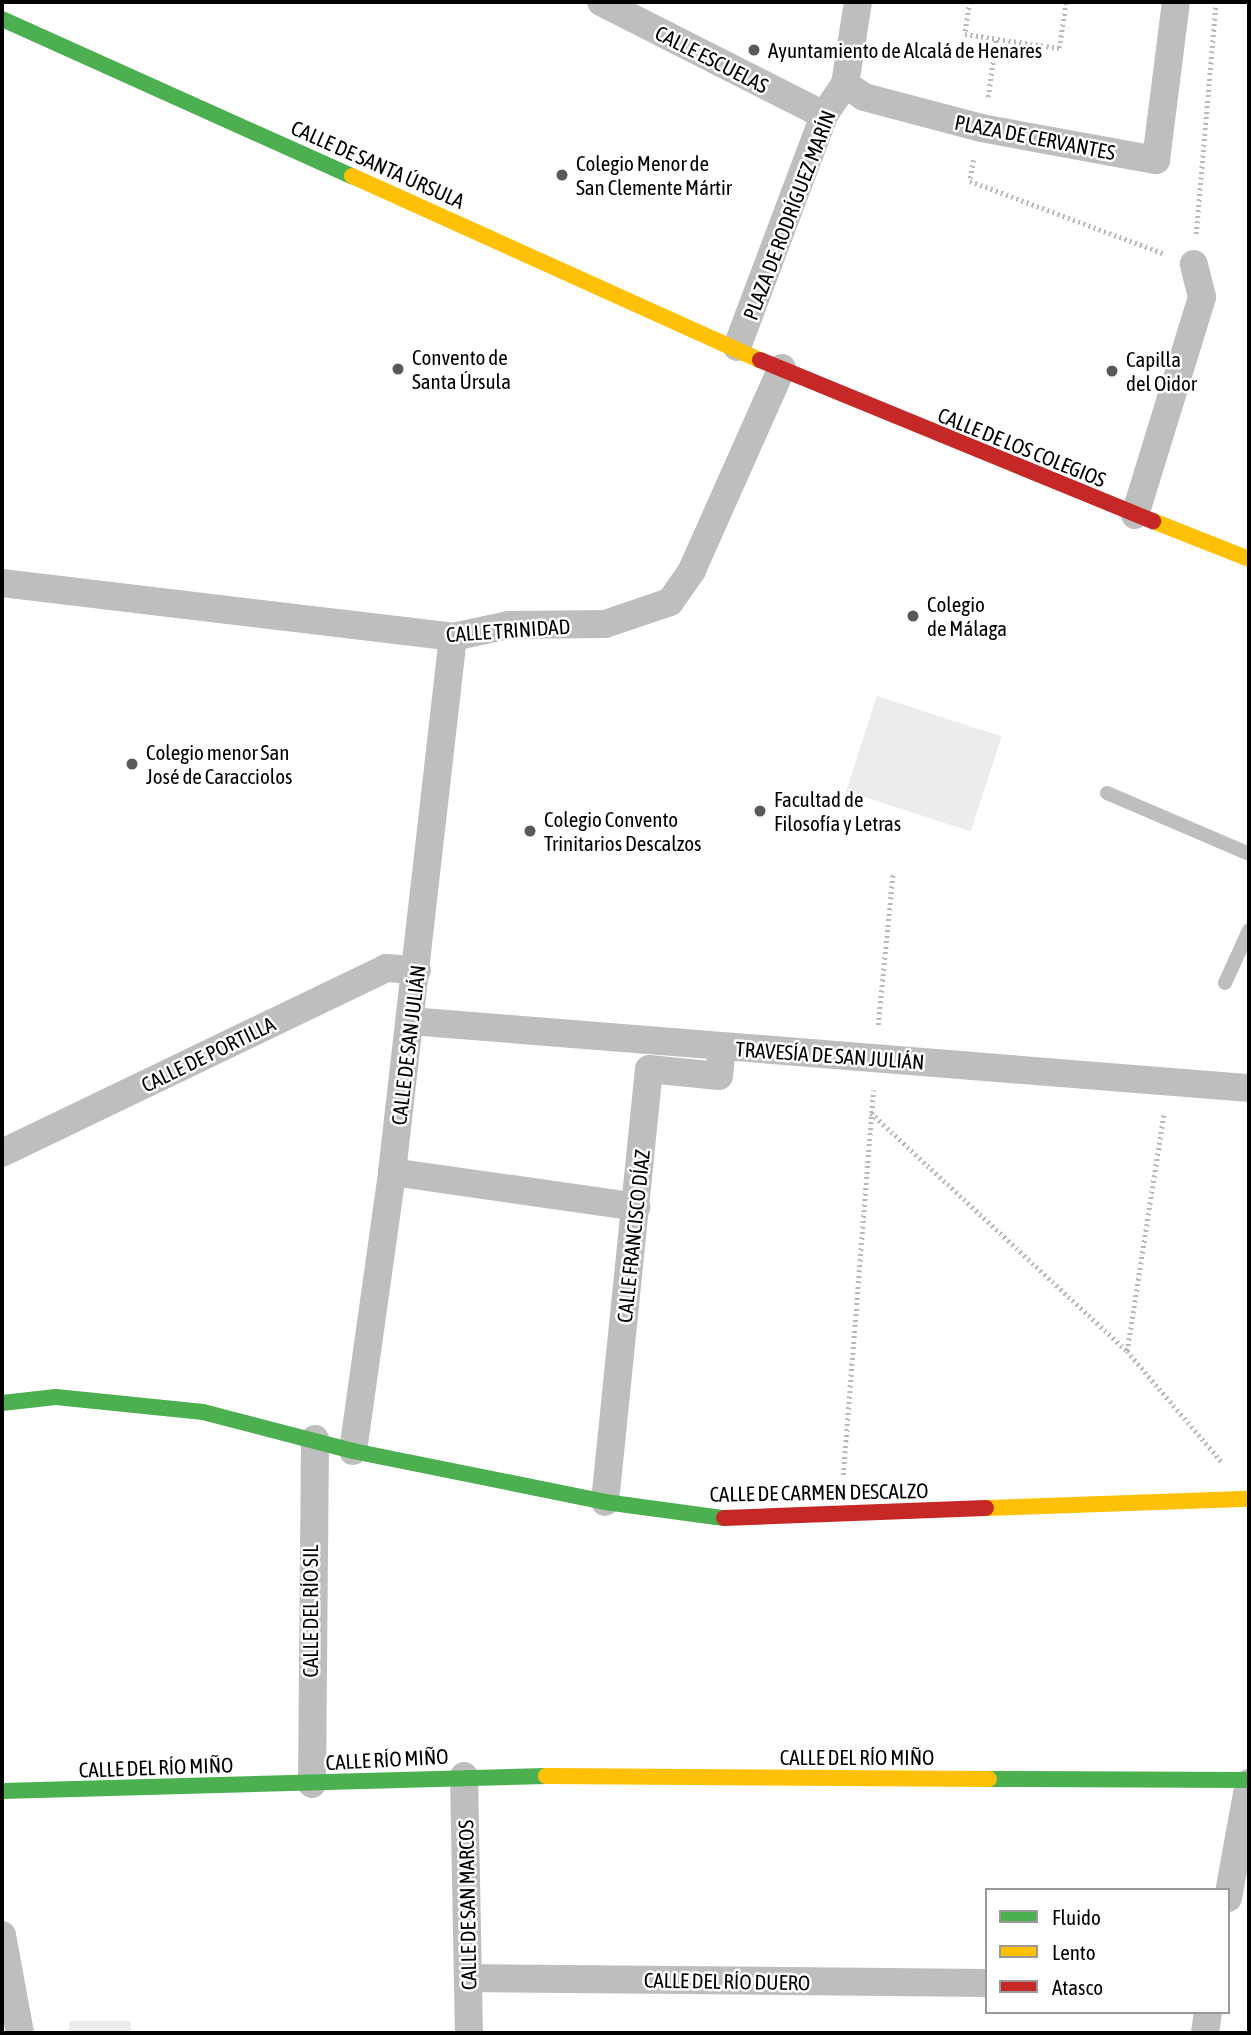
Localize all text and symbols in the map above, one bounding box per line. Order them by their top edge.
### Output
street label: CALLE ESCUELAS [651,20,773,98]
place label: Ayuntamiento de Alcalá de Henares [768,37,1042,63]
marker: Ayuntamiento de Alcalá de Henares [746,42,762,58]
street label: PLAZA DE RODRÍGUEZ MARÍN [737,107,841,323]
street label: PLAZA DE CERVANTES [953,109,1117,165]
street label: CALLE DE SANTA ÚRSULA [287,114,469,214]
place label: Colegio Menor de San Clemente Mártir [576,150,732,200]
marker: Colegio Menor de San Clemente Mártir [554,167,570,183]
place label: Convento de Santa Úrsula [412,344,511,394]
place label: Capilla del Oidor [1126,346,1197,396]
marker: Convento de Santa Úrsula [390,361,406,377]
marker: Capilla del Oidor [1104,363,1120,379]
street label: CALLE DE LOS COLEGIOS [934,402,1110,492]
place label: Colegio de Málaga [927,591,1007,641]
marker: Colegio de Málaga [905,608,921,624]
street label: CALLE TRINIDAD [445,613,571,647]
place label: Colegio menor San José de Caracciolos [146,739,292,789]
marker: Colegio menor San José de Caracciolos [124,756,140,772]
place label: Facultad de Filosofía y Letras [774,786,901,836]
marker: Facultad de Filosofía y Letras [752,803,768,819]
place label: Colegio Convento Trinitarios Descalzos [544,806,701,856]
marker: Colegio Convento Trinitarios Descalzos [522,823,538,839]
street label: CALLE DE SAN JULIÁN [386,964,430,1126]
street label: CALLE DE PORTILLA [137,1011,279,1097]
street label: TRAVESÍA DE SAN JULIÁN [735,1036,925,1074]
street label: CALLE FRANCISCO DÍAZ [611,1148,655,1324]
street label: CALLE DE CARMEN DESCALZO [709,1477,929,1507]
street label: CALLE DEL RÍO SIL [297,1545,323,1677]
street label: CALLE RÍO MIÑO [325,1743,449,1775]
street label: CALLE DEL RÍO MIÑO [780,1744,934,1770]
street label: CALLE DEL RÍO MIÑO [78,1752,234,1782]
street label: CALLE DE SAN MARCOS [453,1820,481,1990]
legend [985,1888,1230,2014]
text: Fluido [1052,1905,1101,1929]
text: Lento [1052,1940,1096,1964]
street label: CALLE DEL RÍO DUERO [644,1967,810,1995]
text: Atasco [1052,1975,1103,1999]

